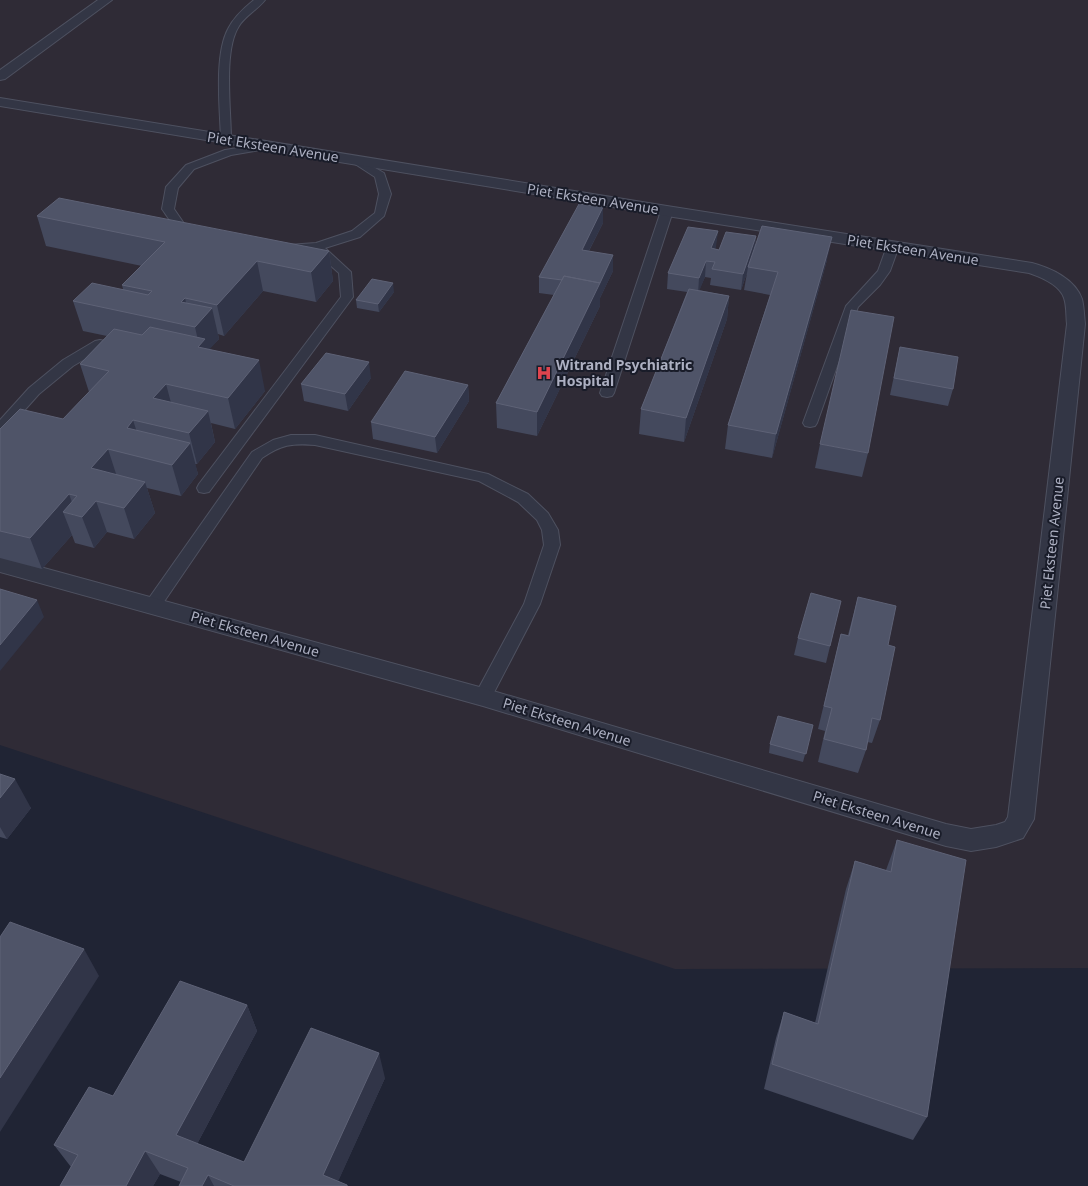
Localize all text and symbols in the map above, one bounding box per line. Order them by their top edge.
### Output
street label: Piet Eksteen Avenue [206,127,340,166]
street label: Piet Eksteen Avenue [526,179,660,218]
street label: Piet Eksteen Avenue [846,230,980,269]
place label: Witrand Psychiatric Hospital [556,355,692,390]
hospital icon: Witrand Psychiatric Hospital [535,364,553,382]
street label: Piet Eksteen Avenue [1035,476,1068,610]
street label: Piet Eksteen Avenue [189,606,322,661]
street label: Piet Eksteen Avenue [501,693,634,750]
street label: Piet Eksteen Avenue [811,786,944,843]

